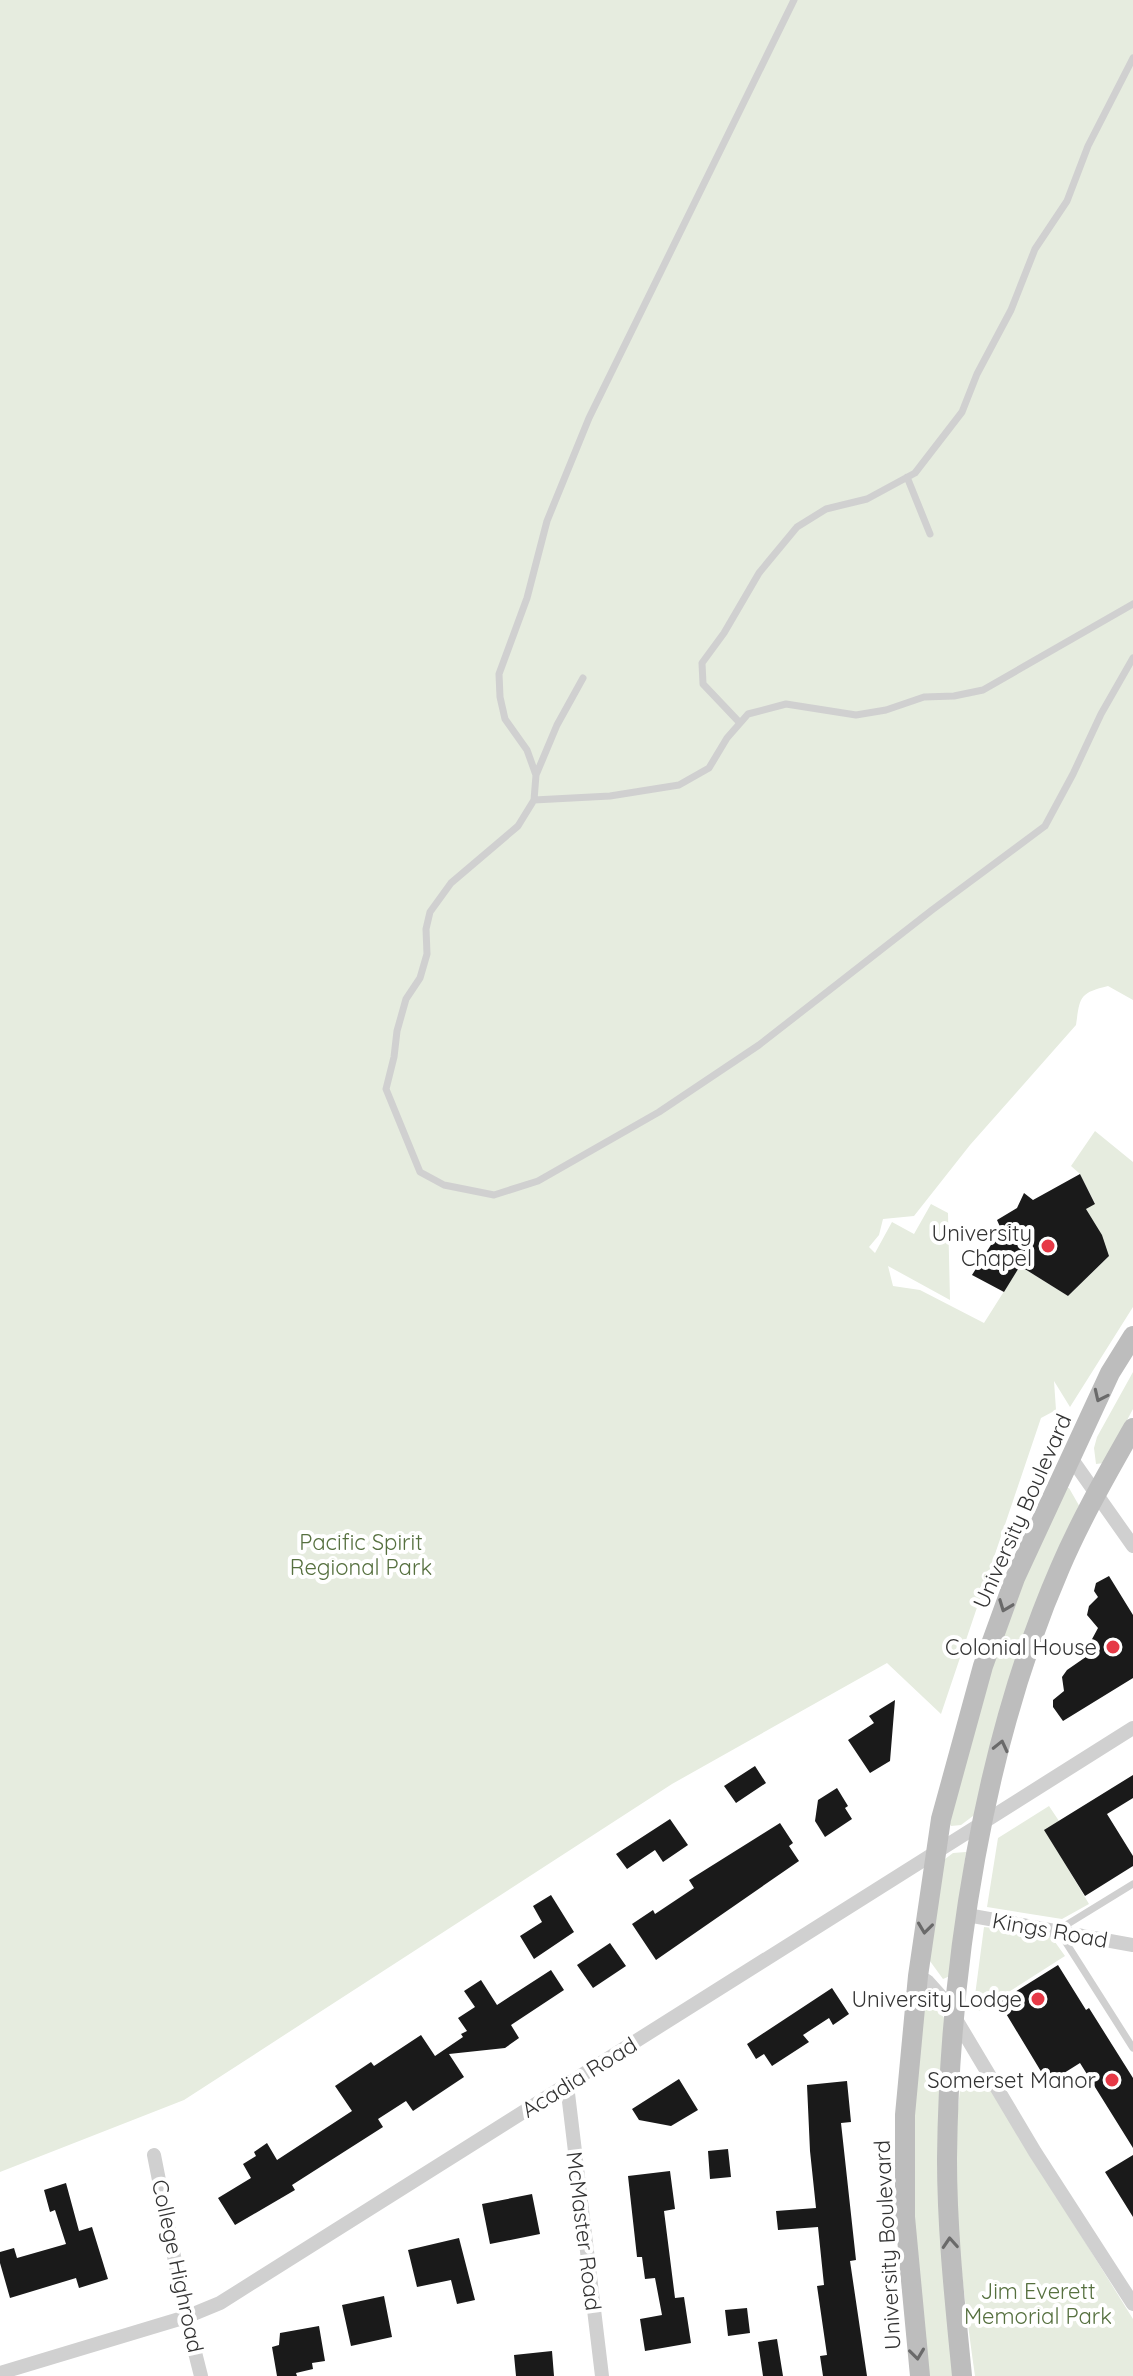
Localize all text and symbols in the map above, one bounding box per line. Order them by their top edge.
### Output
place label: University Chapel [931,1219,1032,1272]
marker: University Chapel [1039,1237,1057,1255]
one-way arrow [1094,1388,1110,1402]
street label: University Boulevard [966,1409,1078,1613]
park label: Pacific Spirit Regional Park [290,1528,432,1581]
one-way arrow [998,1598,1015,1612]
place label: Colonial House [945,1633,1097,1661]
marker: Colonial House [1104,1638,1122,1656]
one-way arrow [992,1739,1009,1753]
street label: Kings Road [990,1906,1110,1954]
one-way arrow [917,1921,934,1934]
place label: University Lodge [851,1985,1022,2013]
marker: University Lodge [1029,1990,1047,2008]
street label: Acadia Road [516,2030,642,2124]
place label: Somerset Manor [927,2066,1097,2094]
marker: Somerset Manor [1103,2071,1121,2089]
street label: University Boulevard [868,2139,906,2351]
street label: McMaster Road [560,2150,608,2312]
street label: College Highroad [146,2177,210,2355]
one-way arrow [942,2236,959,2249]
park label: Jim Everett Memorial Park [964,2277,1112,2330]
one-way arrow [909,2348,926,2361]

